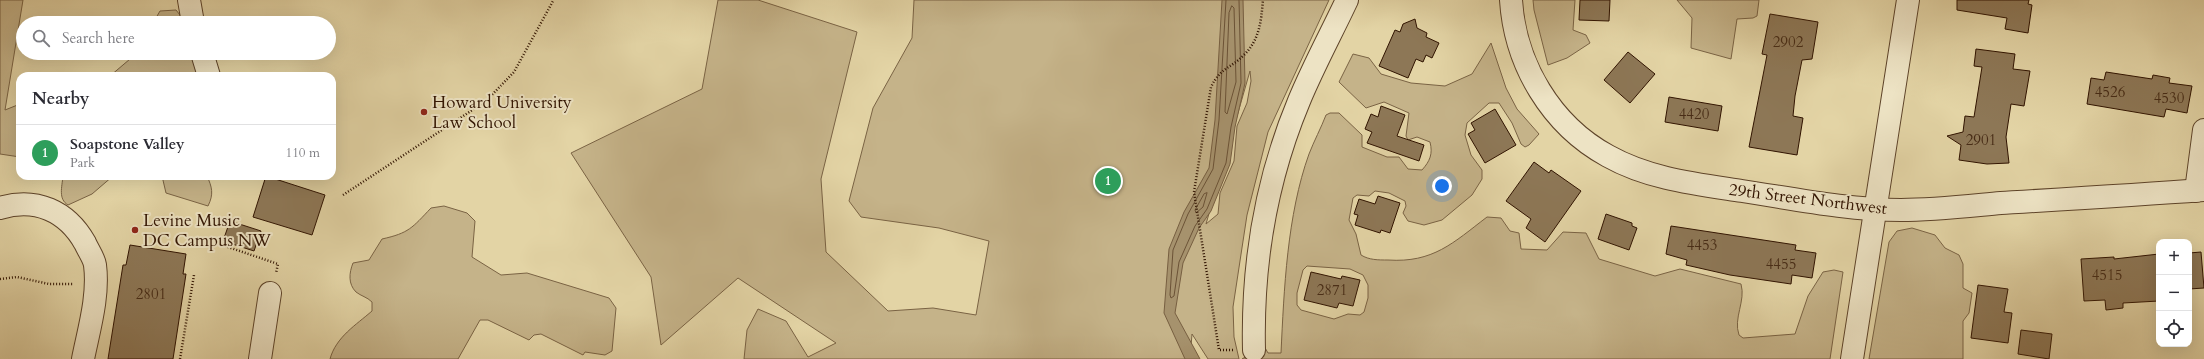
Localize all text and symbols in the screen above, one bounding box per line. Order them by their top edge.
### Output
search box [16,16,336,60]
icon: search [30,27,52,49]
text: Search here [62,28,135,48]
house number: 2902 [1773,32,1804,52]
house number: 4526 [2095,82,2126,102]
text: Nearby [32,87,89,110]
house number: 4530 [2154,88,2185,108]
place label: Howard University Law School [432,91,572,134]
house number: 4420 [1679,104,1710,124]
marker: Howard University Law School [419,107,429,117]
house number: 2901 [1966,130,1996,150]
text: Soapstone Valley [70,134,185,154]
text: 1 [42,144,48,162]
text: 110 m [286,144,320,162]
text: Park [70,154,95,172]
pin: 1 [1095,166,1121,196]
your location [1432,176,1452,196]
street label: 29th Street Northwest [1728,178,1889,220]
place label: Levine Music DC Campus NW [143,209,271,252]
marker: Levine Music DC Campus NW [130,225,140,235]
house number: 4453 [1687,235,1717,255]
map controls [2156,239,2192,347]
button: + [2156,239,2192,275]
house number: 4455 [1766,254,1796,274]
house number: 4515 [2092,265,2122,285]
button: − [2156,275,2192,311]
house number: 2871 [1317,280,1347,300]
house number: 2801 [136,284,166,304]
button: locate [2156,311,2192,347]

